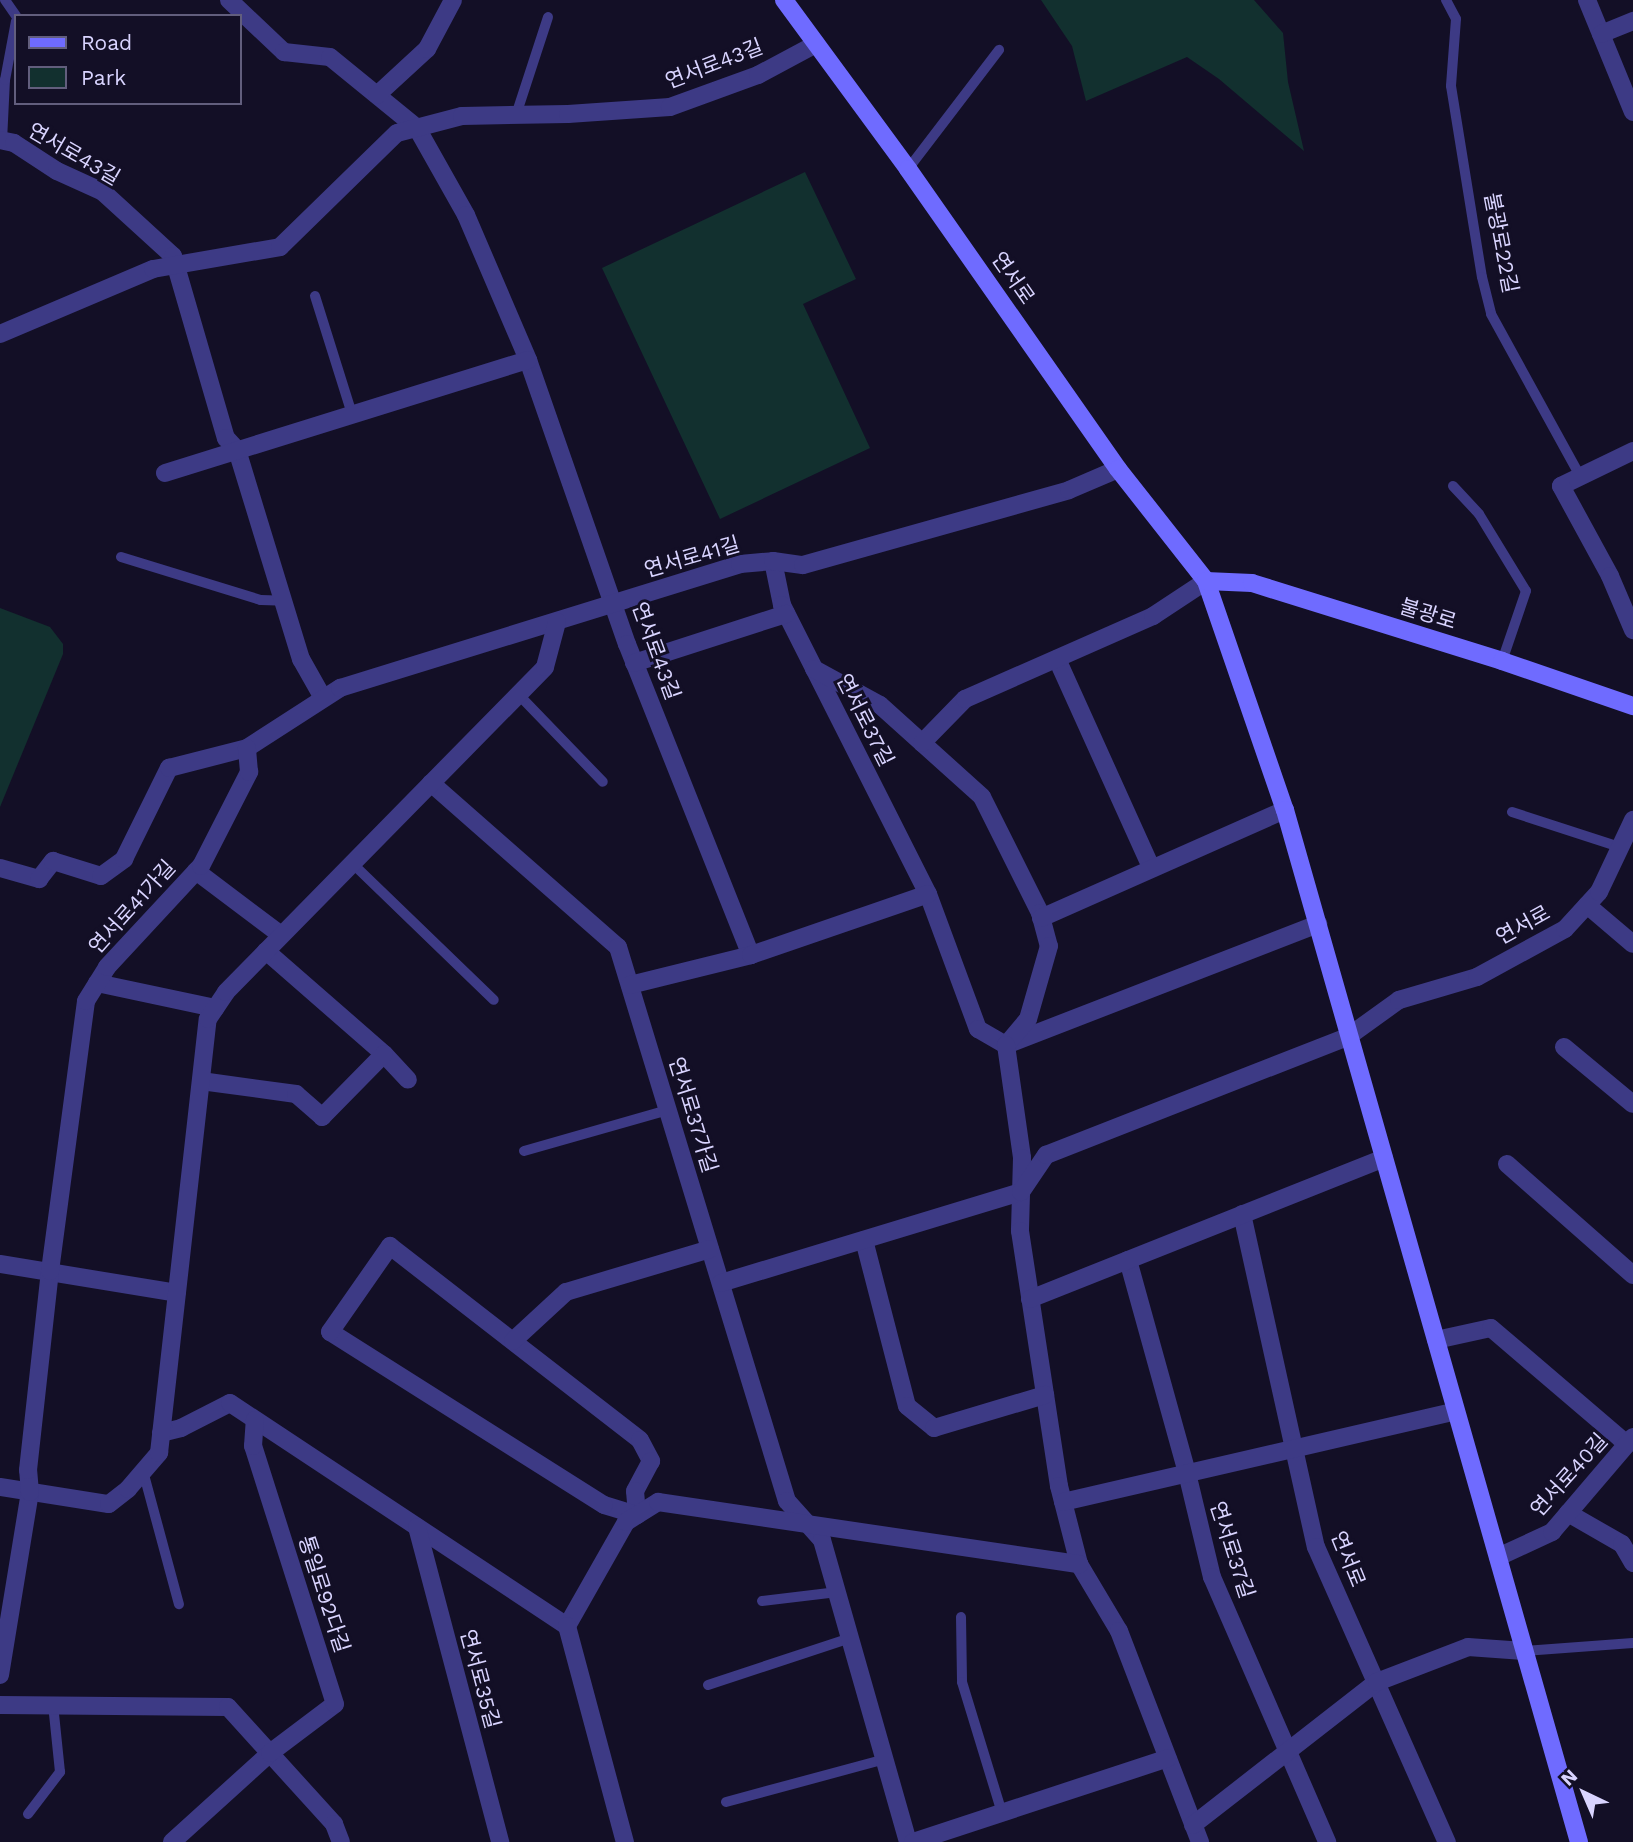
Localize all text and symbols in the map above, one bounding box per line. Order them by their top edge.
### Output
legend [14,14,242,105]
text: Road [81,30,132,55]
street label: 연서로43길 [662,34,766,94]
text: Park [81,65,126,90]
street label: 연서로43길 [23,117,125,191]
street label: 불광로22길 [1479,191,1523,295]
street label: 연서로 [986,247,1040,309]
street label: 연서로41길 [641,531,743,583]
street label: 불광로 [1397,593,1459,635]
street label: 연서로43길 [627,599,685,703]
street label: 연서로37길 [831,670,899,770]
street label: 연서로41가길 [83,855,181,959]
street label: 연서로 [1492,900,1554,950]
street label: 연서로37가길 [663,1054,723,1176]
street label: 연서로40길 [1525,1428,1613,1522]
street label: 연서로37길 [1204,1498,1260,1602]
street label: 연서로 [1325,1527,1371,1591]
street label: 통일로92다길 [293,1532,355,1656]
street label: 연서로35길 [455,1627,505,1731]
north arrow [1549,1758,1619,1828]
text: N [1556,1764,1582,1791]

